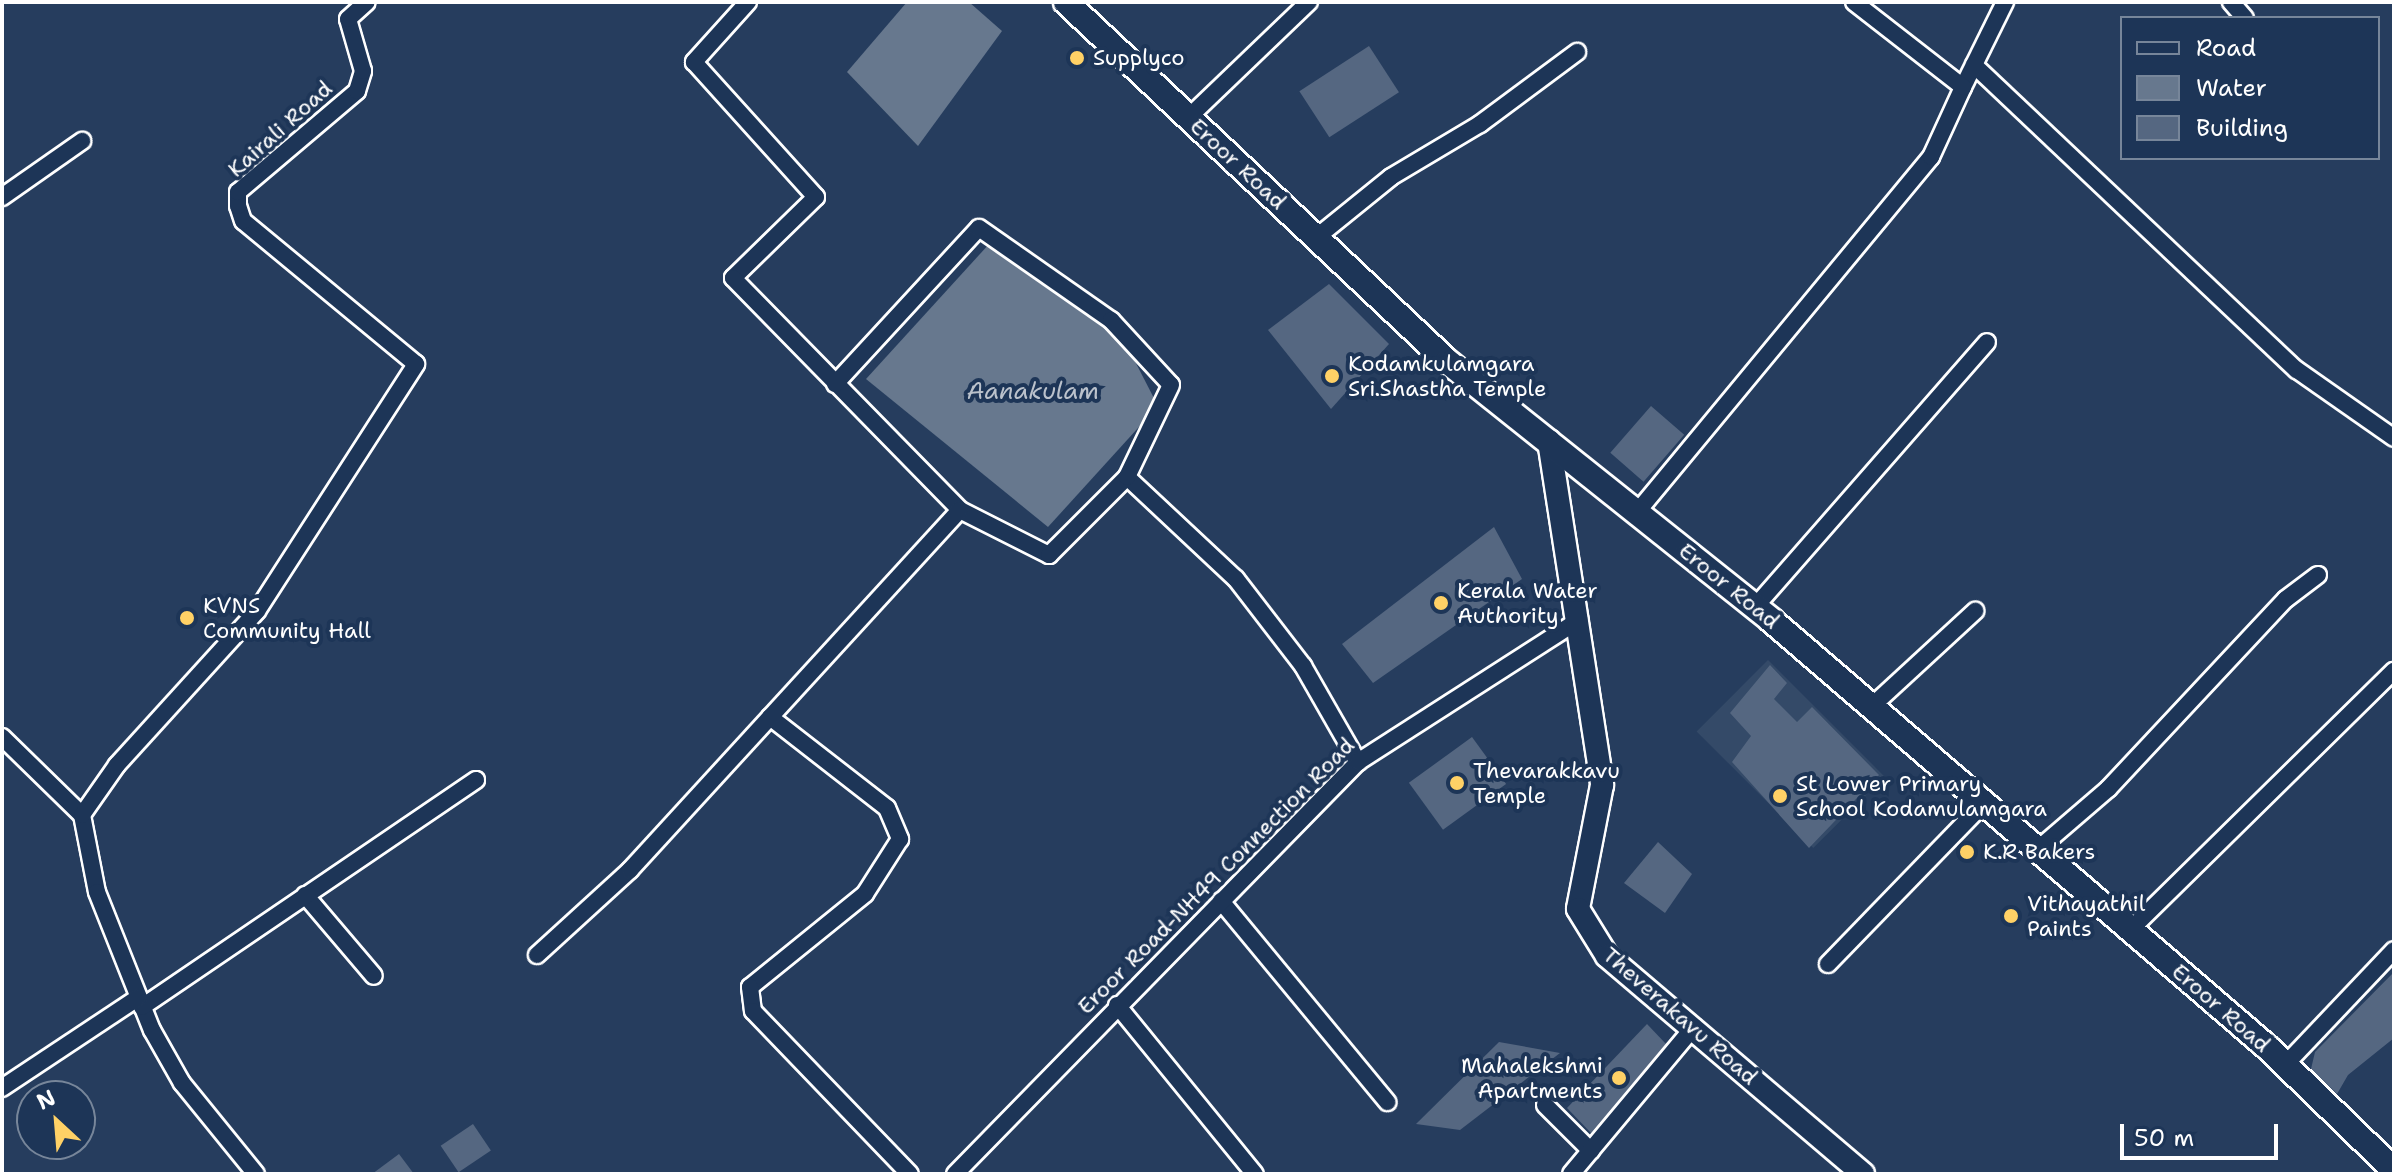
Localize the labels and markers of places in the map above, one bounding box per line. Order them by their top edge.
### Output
place label: Supplyco [1093,45,1185,71]
marker: Supplyco [1068,49,1086,67]
place label: Kodamkulamgara Sri.Shastha Temple [1348,350,1546,402]
marker: Kodamkulamgara Sri.Shastha Temple [1323,367,1341,385]
place label: Kerala Water Authority [1457,577,1598,628]
place label: KVNS Community Hall [203,592,371,644]
marker: Kerala Water Authority [1432,594,1450,612]
marker: KVNS Community Hall [178,609,196,627]
place label: Thevarakkavu Temple [1473,757,1620,808]
place label: St Lower Primary School Kodamulamgara [1796,770,2047,822]
marker: Thevarakkavu Temple [1448,774,1466,792]
marker: St Lower Primary School Kodamulamgara [1771,787,1789,805]
place label: K.R Bakers [1983,839,2095,865]
marker: K.R Bakers [1958,843,1976,861]
place label: Vithayathil Paints [2027,890,2145,942]
marker: Vithayathil Paints [2002,907,2020,925]
place label: Mahalekshmi Apartments [1461,1052,1603,1104]
marker: Mahalekshmi Apartments [1610,1069,1628,1087]

